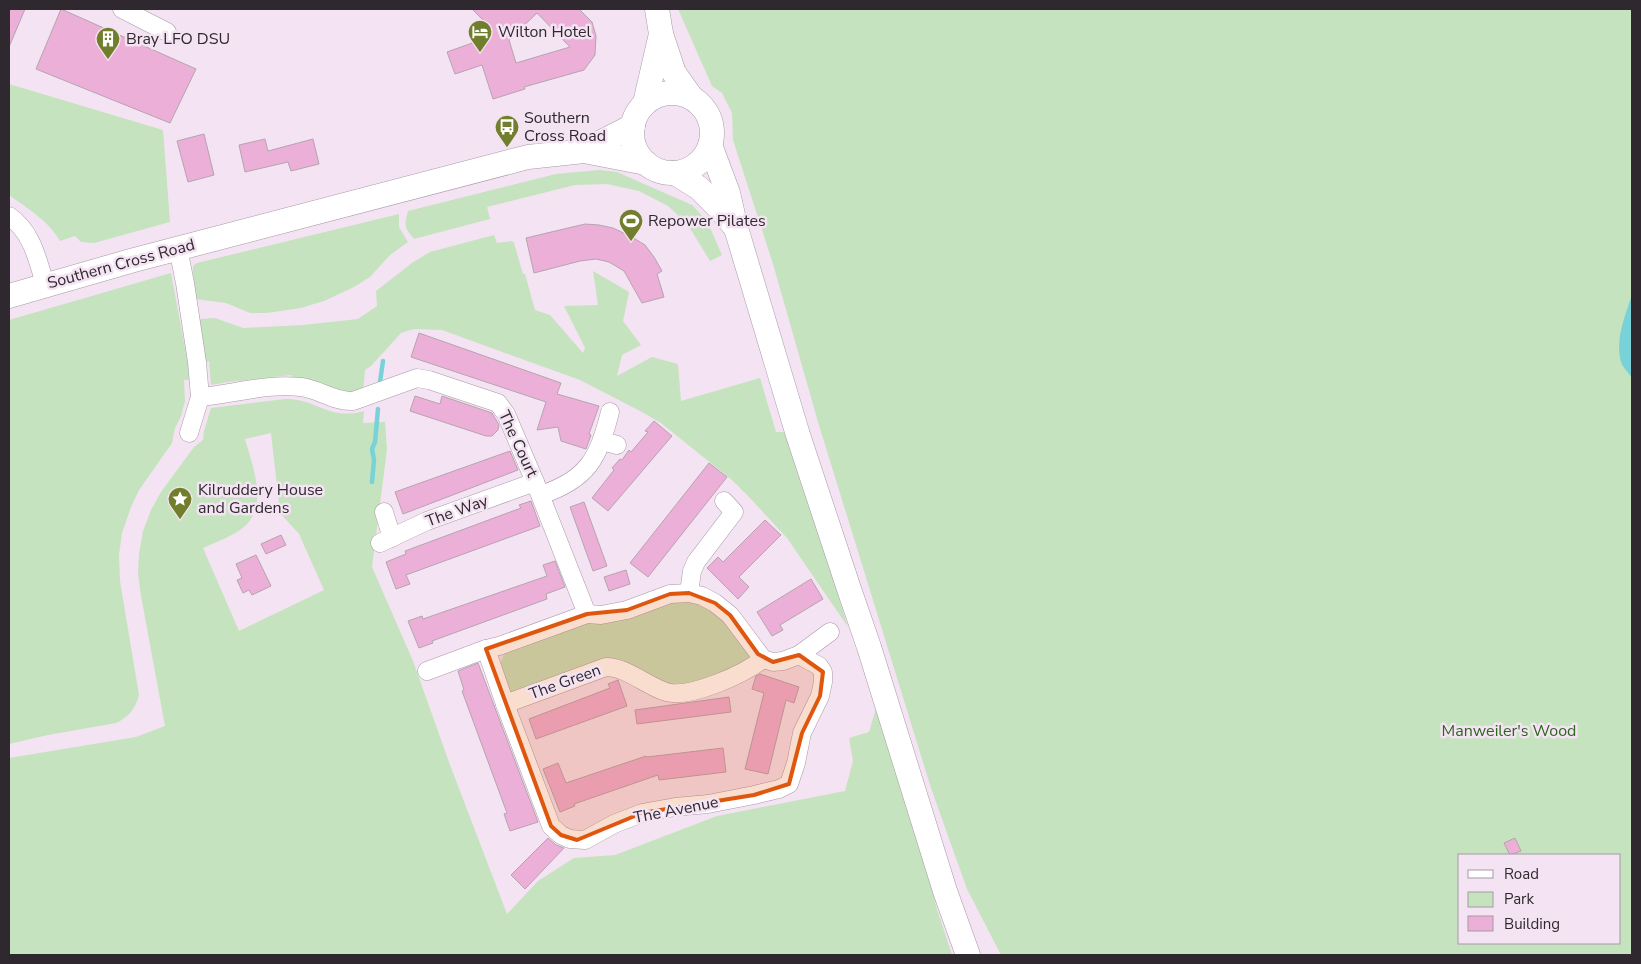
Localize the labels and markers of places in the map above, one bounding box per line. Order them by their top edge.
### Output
hotel icon: Wilton Hotel [467,19,493,53]
place label: Wilton Hotel [498,21,592,43]
building icon: Bray LFO DSU [95,26,121,60]
place label: Bray LFO DSU [126,28,230,50]
place label: Southern Cross Road [524,107,606,147]
bus stop icon: Southern Cross Road [494,114,520,148]
sports icon: Repower Pilates [618,208,644,242]
place label: Repower Pilates [648,210,766,232]
place label: Kilruddery House and Gardens [198,479,323,519]
place icon: Kilruddery House and Gardens [167,486,193,520]

